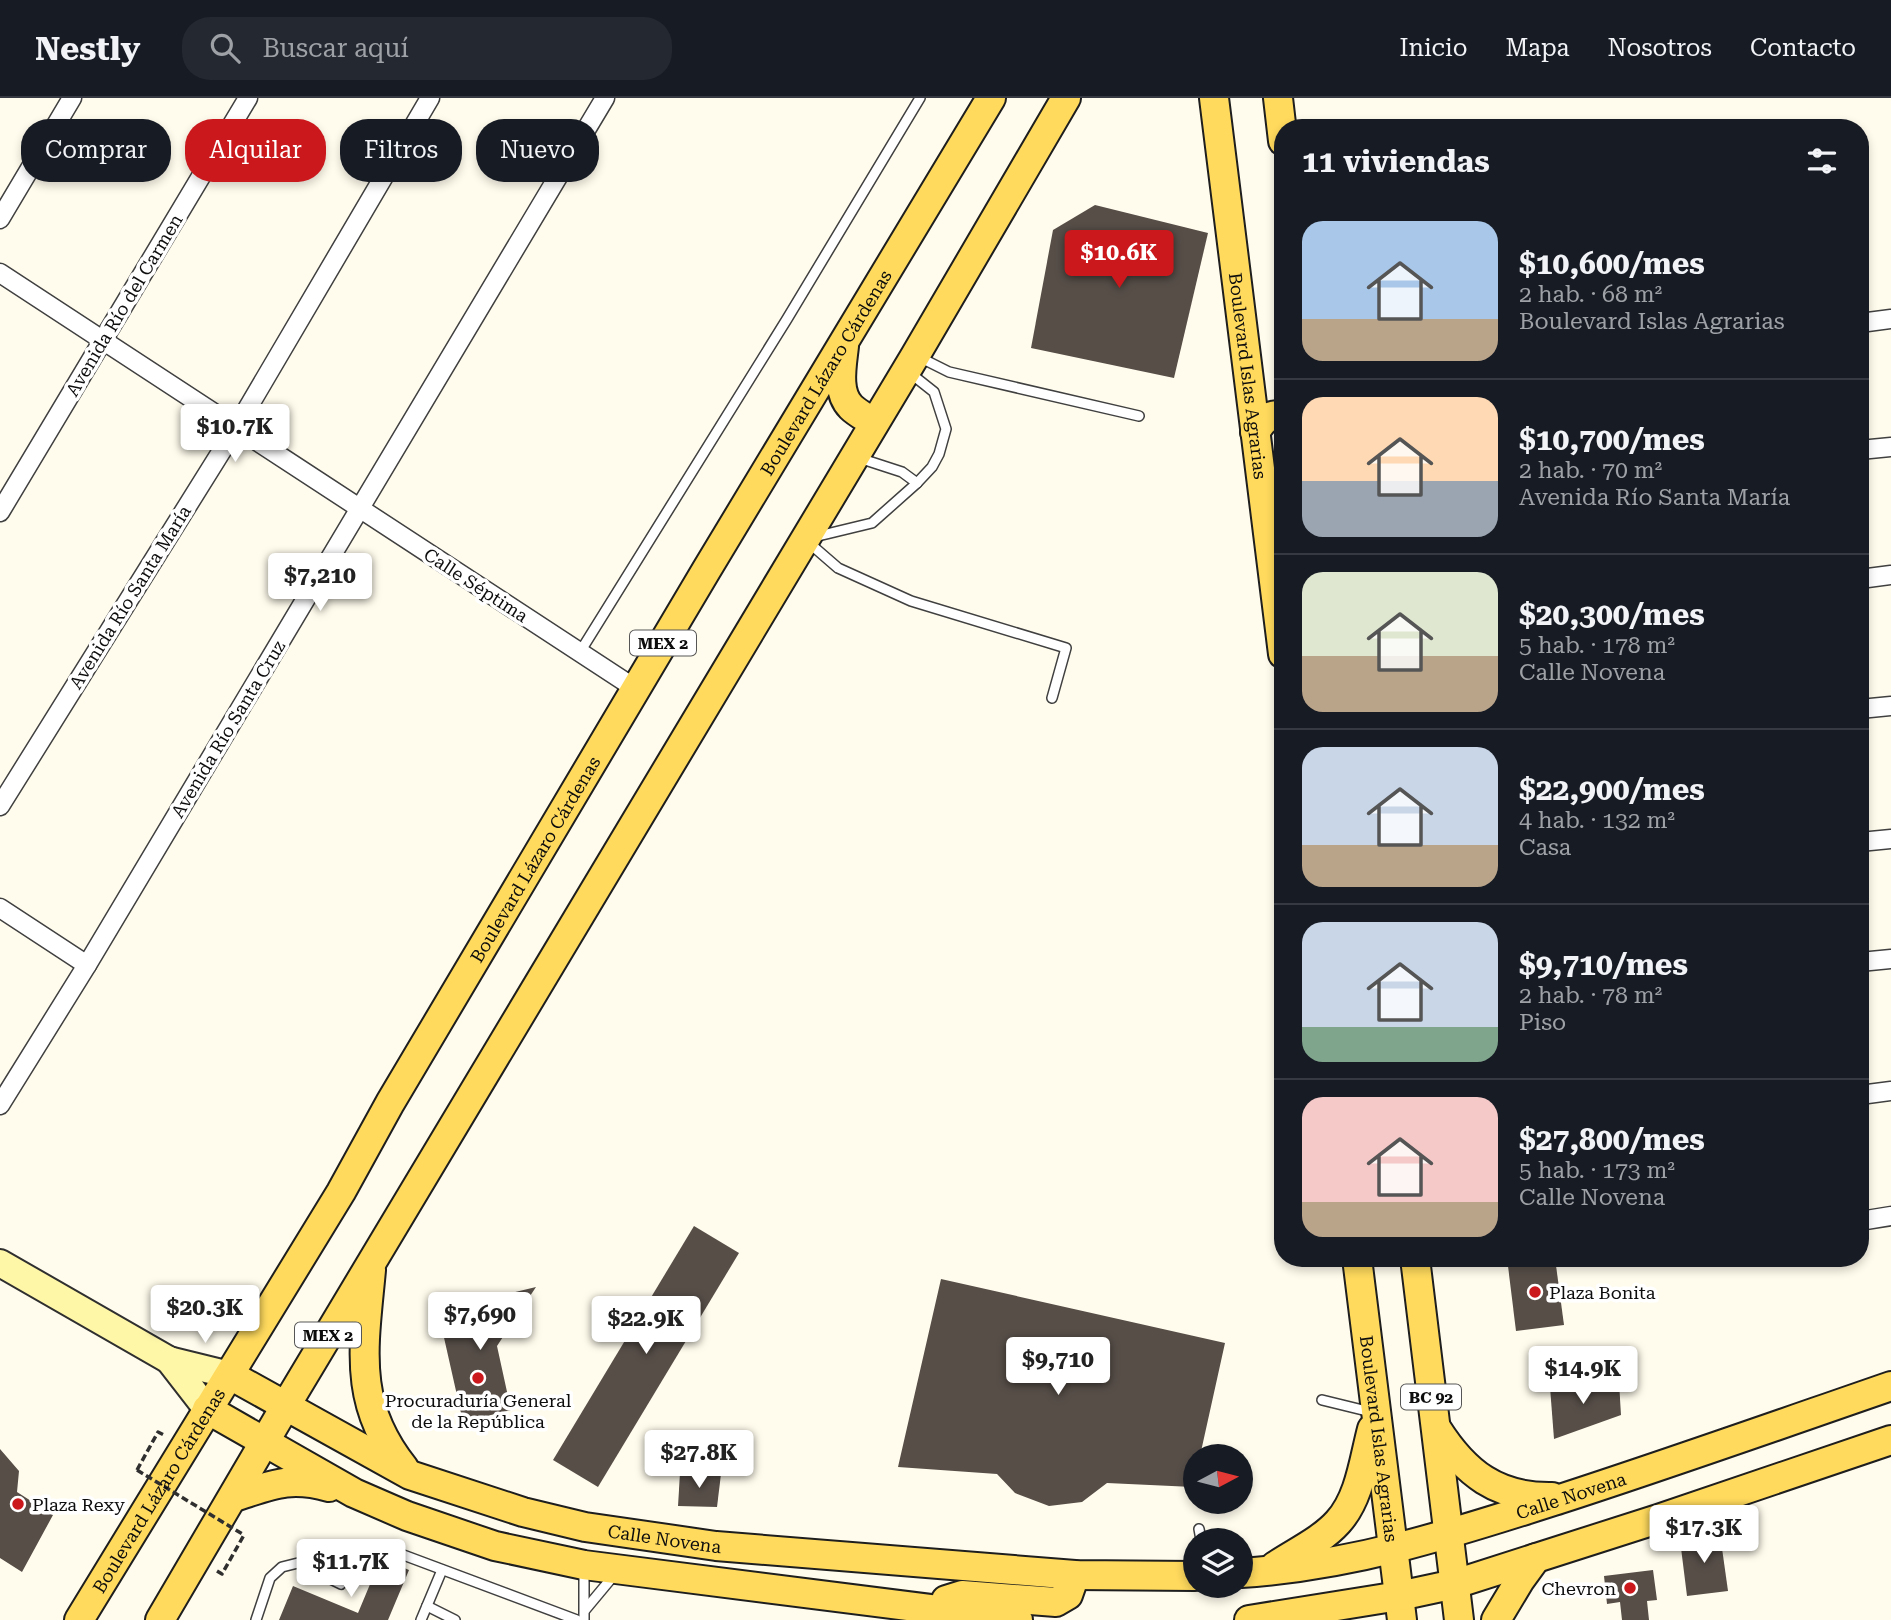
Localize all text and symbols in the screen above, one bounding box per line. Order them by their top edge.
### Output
search box [182,17,672,80]
text: Nestly [35,29,140,68]
icon: search [206,29,244,67]
text: Buscar aquí [262,33,409,63]
text: Inicio [1399,34,1467,62]
text: Mapa [1505,34,1570,62]
text: Nosotros [1608,34,1712,62]
text: Contacto [1750,34,1856,62]
chip: Comprar [21,119,171,182]
chip: Alquilar [185,119,326,182]
chip: Filtros [340,119,462,182]
chip: Nuevo [476,119,599,182]
icon: filters [1803,142,1841,180]
text: 11 viviendas [1302,144,1490,179]
street label: Avenida Río del Carmen [61,210,187,400]
pin: $10.6K [1062,230,1176,290]
text: $10.6K [1081,239,1157,266]
text: $10,600/mes [1519,246,1705,281]
icon: home [1358,249,1442,333]
street label: Boulevard Lázaro Cárdenas [756,266,896,479]
street label: Boulevard Islas Agrarias [1225,271,1272,480]
text: 2 hab. · 68 m² [1519,281,1662,308]
text: Boulevard Islas Agrarias [1519,308,1785,335]
pin: $10.7K [178,404,292,464]
text: $10.7K [197,413,273,440]
text: $10,700/mes [1519,422,1705,457]
icon: home [1358,425,1442,509]
text: 2 hab. · 70 m² [1519,457,1662,484]
text: Avenida Río Santa María [1519,484,1790,511]
street label: Avenida Río Santa María [65,501,195,693]
street label: Calle Séptima [420,544,532,627]
pin: $7,210 [263,554,377,613]
text: $7,210 [284,562,356,589]
text: $20,300/mes [1519,597,1705,632]
icon: home [1358,600,1442,684]
road number: MEX 2 [630,630,696,656]
text: 5 hab. · 178 m² [1519,632,1675,659]
street label: Avenida Río Santa Cruz [167,636,289,821]
text: Calle Novena [1519,659,1665,686]
street label: Boulevard Lázaro Cárdenas [465,752,604,966]
text: $22,900/mes [1519,772,1705,807]
icon: home [1358,775,1442,859]
text: 4 hab. · 132 m² [1519,807,1675,834]
text: Casa [1519,834,1571,861]
text: $9,710/mes [1519,947,1688,982]
icon: home [1358,950,1442,1034]
text: 2 hab. · 78 m² [1519,982,1662,1009]
text: Piso [1519,1009,1566,1036]
text: $27,800/mes [1519,1122,1705,1157]
icon: home [1358,1125,1442,1209]
text: 5 hab. · 173 m² [1519,1157,1675,1184]
text: Calle Novena [1519,1184,1665,1211]
place label: Plaza Bonita [1549,1282,1656,1303]
marker: Plaza Bonita [1527,1284,1543,1300]
pin: $20.3K [148,1286,262,1345]
pin: $7,690 [423,1292,537,1352]
text: $20.3K [167,1294,243,1321]
pin: $22.9K [589,1296,703,1356]
text: $7,690 [444,1301,516,1328]
text: $22.9K [608,1305,684,1332]
road number: MEX 2 [295,1322,361,1348]
street label: Boulevard Islas Agrarias [1356,1334,1403,1543]
pin: $9,710 [1001,1338,1115,1397]
text: $9,710 [1022,1346,1094,1373]
pin: $14.9K [1526,1346,1640,1406]
text: $14.9K [1545,1355,1621,1382]
marker: Procuraduría General de la República [470,1370,486,1386]
street label: Boulevard Lázaro Cárdenas [88,1384,229,1597]
road number: BC 92 [1401,1385,1461,1410]
place label: Procuraduría General de la República [385,1390,572,1432]
pin: $27.8K [642,1430,756,1490]
text: $27.8K [661,1439,737,1466]
north arrow [1183,1444,1253,1514]
map controls [1183,1444,1253,1598]
street label: Calle Novena [1513,1467,1629,1523]
place label: Plaza Rexy [32,1494,125,1515]
marker: Plaza Rexy [10,1496,26,1512]
pin: $17.3K [1647,1506,1761,1565]
text: $17.3K [1666,1514,1742,1541]
street label: Calle Novena [606,1520,722,1557]
button: layers [1183,1528,1253,1598]
pin: $11.7K [294,1540,408,1599]
text: $11.7K [313,1548,389,1575]
place label: Chevron [1541,1578,1616,1599]
marker: Chevron [1622,1580,1638,1596]

